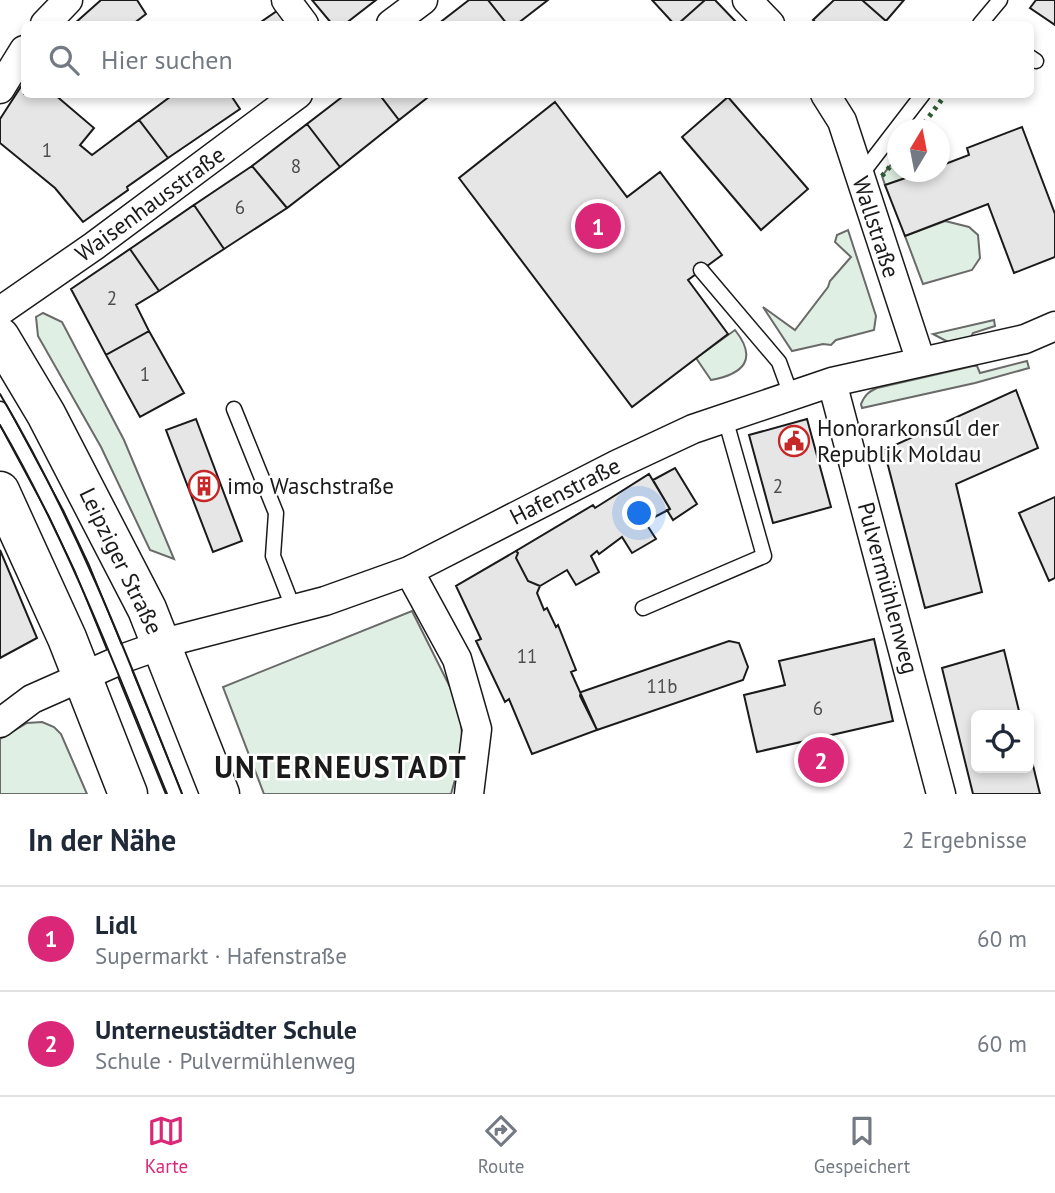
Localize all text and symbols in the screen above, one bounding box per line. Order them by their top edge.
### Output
search box [21,21,1034,98]
icon: search [45,41,83,79]
text: Hier suchen [101,43,233,76]
north arrow [887,119,950,182]
house number: 1 [42,138,52,162]
street label: Waisenhausstraße [69,140,230,268]
house number: 8 [291,154,301,178]
street label: Wallstraße [846,172,906,281]
house number: 6 [235,195,245,219]
pin: 1 [575,200,621,252]
house number: 2 [107,286,117,310]
house number: 1 [140,362,150,386]
place label: Honorarkonsul der Republik Moldau [817,413,999,468]
public building icon: Honorarkonsul der Republik Moldau [777,424,811,458]
street label: Hafenstraße [505,450,625,531]
building icon: imo Waschstraße [187,469,221,503]
place label: imo Waschstraße [227,471,394,500]
house number: 2 [773,474,783,498]
street label: Leipziger Straße [73,483,169,639]
your location [622,496,656,530]
street label: Pulvermühlenweg [852,499,925,677]
house number: 11 [517,644,537,668]
house number: 11b [647,674,677,698]
house number: 6 [813,696,823,720]
map controls [971,710,1034,773]
button: locate [971,710,1034,773]
pin: 2 [798,734,844,786]
district label: UNTERNEUSTADT [214,747,468,786]
text: In der Nähe [28,820,176,859]
text: 2 Ergebnisse [902,825,1027,854]
text: Lidl [95,908,137,941]
text: 1 [44,924,58,953]
text: 60 m [977,924,1027,953]
text: Supermarkt · Hafenstraße [95,941,347,970]
text: Unterneustädter Schule [95,1013,357,1046]
text: 2 [44,1029,58,1058]
text: 60 m [977,1029,1027,1058]
text: Schule · Pulvermühlenweg [95,1046,356,1075]
tab: Karte [145,1112,188,1178]
tab: Route [478,1112,524,1178]
tab: Gespeichert [814,1112,910,1178]

